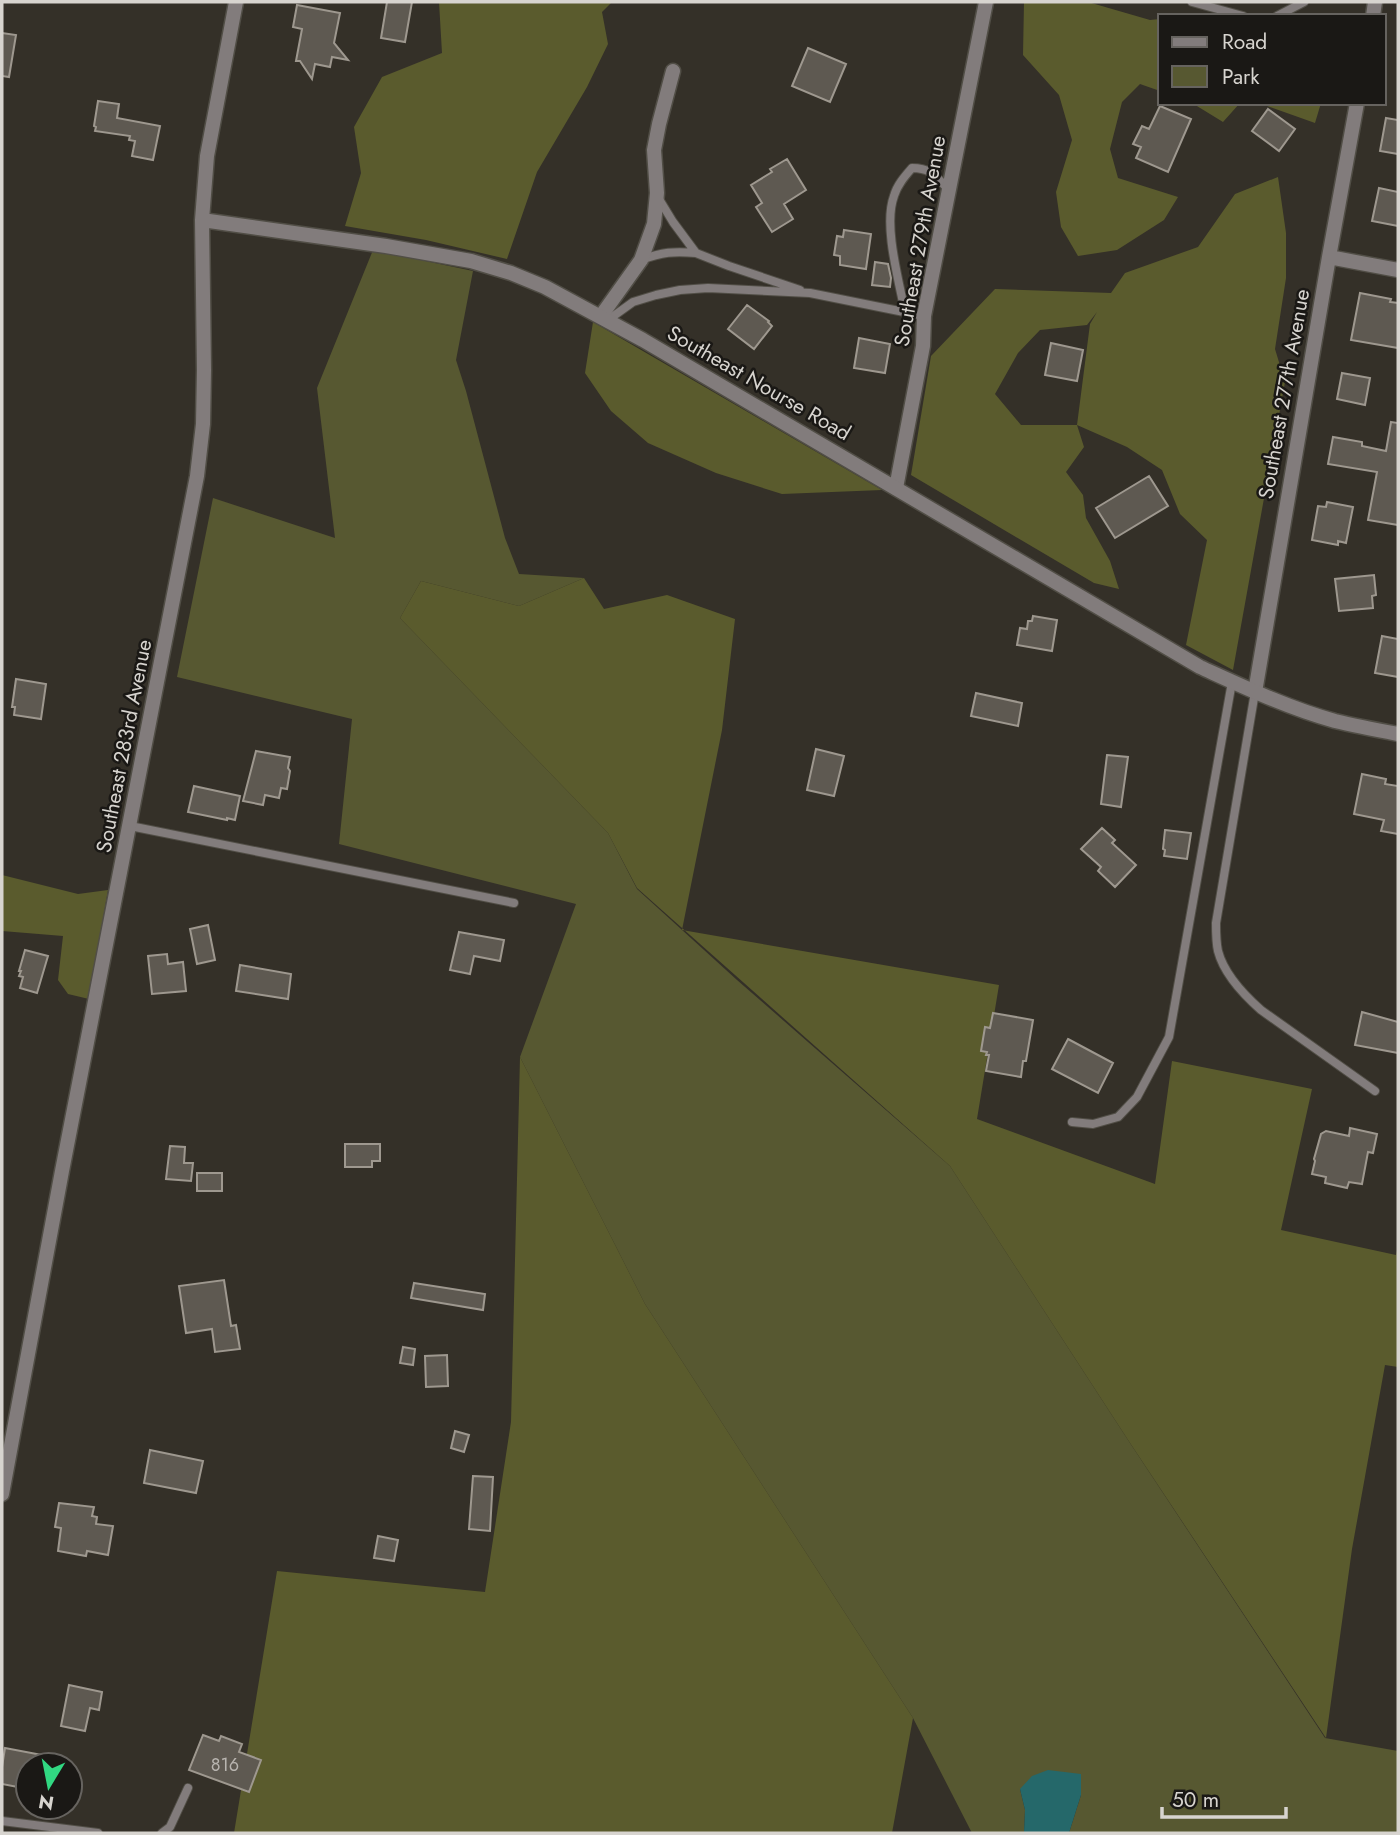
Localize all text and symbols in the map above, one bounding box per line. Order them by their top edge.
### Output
legend [1158,14,1386,105]
text: Road [1222,27,1267,57]
text: Park [1222,62,1260,92]
street label: Southeast 279th Avenue [887,133,953,349]
street label: Southeast 277th Avenue [1251,287,1317,501]
street label: Southeast Nourse Road [662,318,856,448]
street label: Southeast 283rd Avenue [89,637,159,855]
north arrow [14,1751,84,1821]
house number: 816 [211,1752,239,1778]
scale bar [1162,1776,1286,1820]
text: 50 m [1172,1785,1219,1815]
text: N [36,1788,56,1817]

